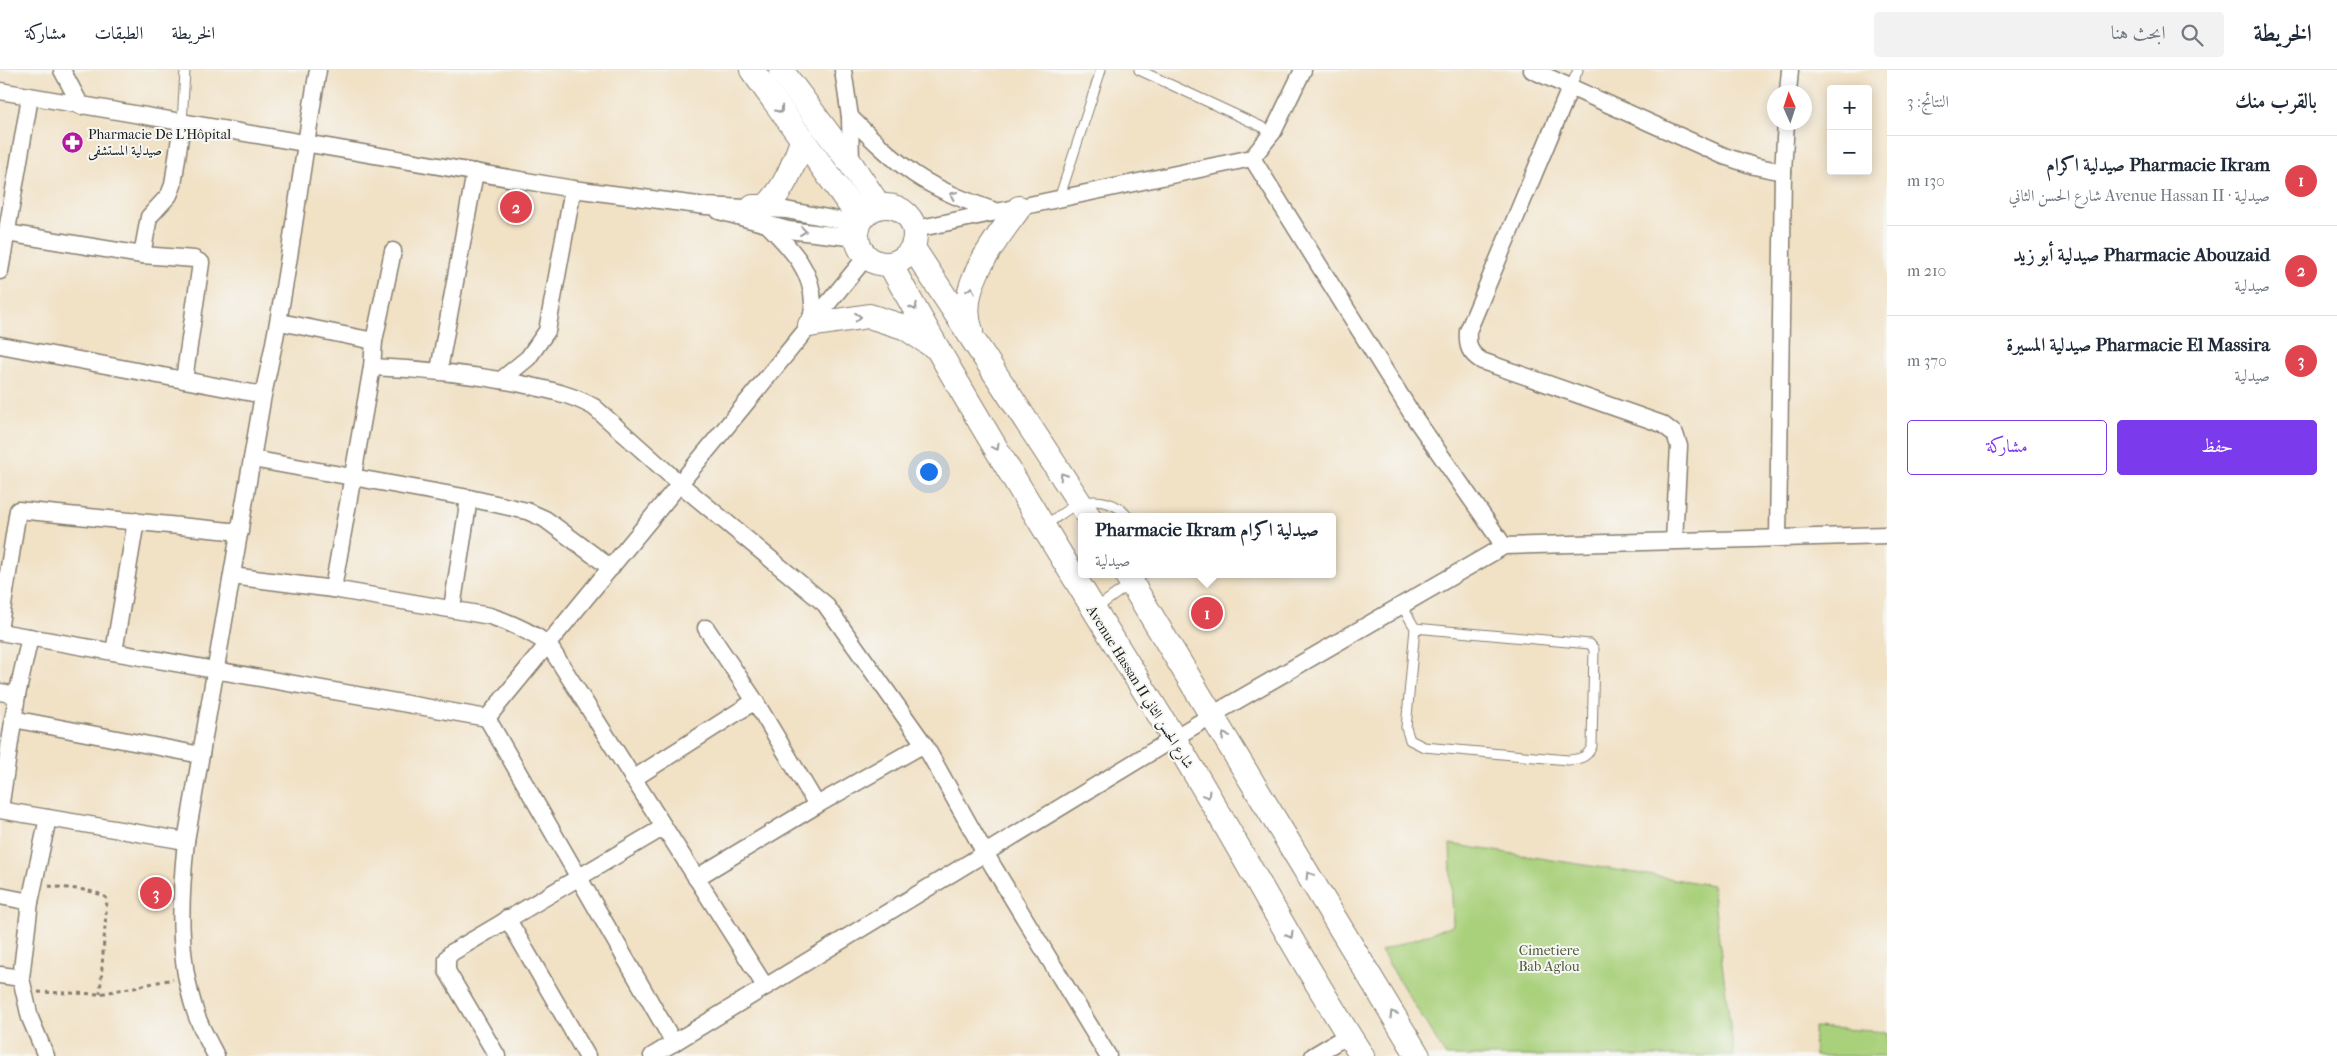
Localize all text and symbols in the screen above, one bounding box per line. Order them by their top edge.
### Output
search box [1874,12,2224,57]
text: الخريطة [2254,19,2312,47]
icon: search [2178,21,2206,49]
text: ابحث هنا [2111,22,2166,44]
text: مشاركة [25,23,66,44]
text: الطبقات [94,23,143,44]
text: الخريطة [171,23,215,44]
north arrow [1767,85,1812,130]
map controls [1827,85,1872,175]
button: + [1827,85,1872,130]
text: بالقرب منك [2235,89,2317,113]
text: النتائج: 3 [1907,92,1949,111]
one-way arrow [774,104,783,114]
place label: Pharmacie De L'Hôpital صيدلية المستشفى [88,126,231,161]
pharmacy icon: Pharmacie De L'Hôpital صيدلية المستشفى [60,130,84,154]
button: − [1827,130,1872,175]
text: Pharmacie Ikram صيدلية اكرام [2046,154,2270,176]
text: 130 m [1907,171,1945,190]
text: 1 [2298,171,2304,190]
text: صيدلية · Avenue Hassan II شارع الحسن الثاني [2009,186,2270,205]
pin: 2 [500,188,532,226]
one-way arrow [949,190,958,201]
one-way arrow [800,225,808,236]
text: Pharmacie Abouzaid صيدلية أبو زيد [2013,244,2270,266]
text: 210 m [1907,261,1946,280]
text: 2 [2297,261,2305,280]
text: صيدلية [2235,276,2270,295]
one-way arrow [965,286,976,295]
one-way arrow [908,302,918,311]
one-way arrow [855,312,863,323]
text: Pharmacie El Massira صيدلية المسيرة [2006,334,2270,356]
text: 370 m [1907,351,1947,370]
text: 3 [2298,351,2304,370]
text: صيدلية [2235,366,2270,385]
button: مشاركة [1907,420,2107,475]
button: حفظ [2117,420,2317,475]
one-way arrow [989,442,999,451]
your location [916,459,942,485]
one-way arrow [1060,472,1069,481]
popup [1078,513,1336,578]
text: Pharmacie Ikram صيدلية اكرام [1095,519,1319,541]
text: صيدلية [1095,551,1130,570]
pin: 1 [1191,594,1223,632]
street label: Avenue Hassan II شارع الحسن الثاني [1080,602,1197,773]
one-way arrow [1221,732,1231,741]
one-way arrow [1201,790,1211,799]
one-way arrow [1305,872,1315,881]
pin: 3 [140,874,172,912]
one-way arrow [1283,930,1293,939]
park label: Cimetiere Bab Aglou [1518,942,1580,975]
one-way arrow [1389,1011,1399,1020]

